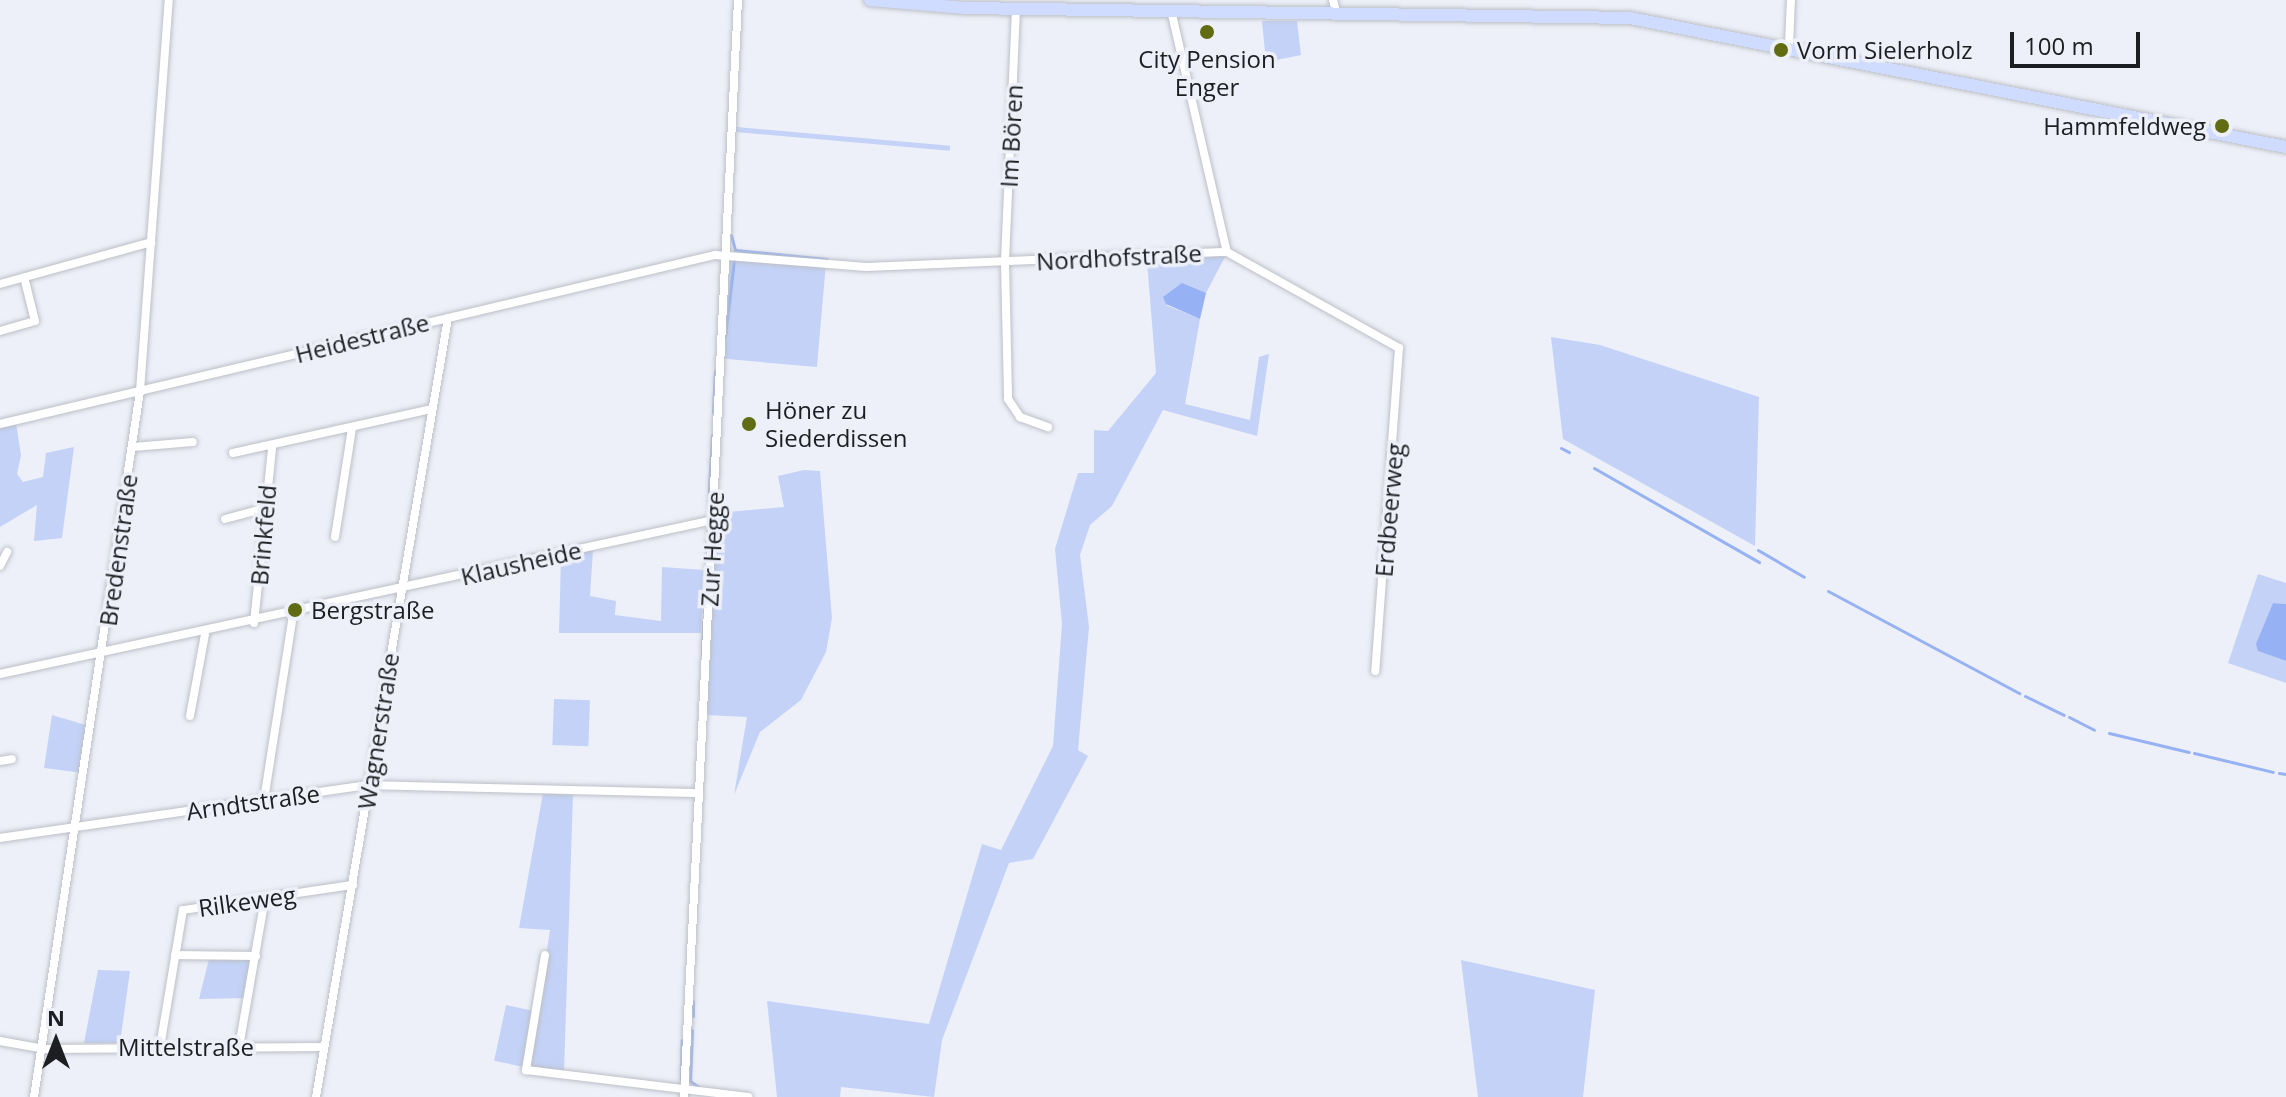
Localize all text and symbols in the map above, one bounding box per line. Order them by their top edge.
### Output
scale bar [2014,16,2144,66]
marker: City Pension Enger [1198,23,1216,41]
text: 100 m [2024,29,2094,62]
place label: Vorm Sielerholz [1797,36,1973,64]
marker: Vorm Sielerholz [1772,41,1790,59]
place label: City Pension Enger [1138,45,1276,101]
street label: Im Bören [994,84,1028,188]
place label: Hammfeldweg [2043,112,2206,140]
marker: Hammfeldweg [2213,117,2231,135]
street label: Nordhofstraße [1035,238,1203,276]
street label: Heidestraße [292,307,432,369]
place label: Höner zu Siederdissen [765,396,907,452]
marker: Höner zu Siederdissen [740,415,758,433]
street label: Erdbeerweg [1369,442,1409,578]
street label: Bredenstraße [93,472,143,628]
street label: Brinkfeld [244,483,282,587]
street label: Zur Hegge [695,491,729,607]
street label: Klausheide [458,535,584,591]
place label: Bergstraße [311,596,434,624]
marker: Bergstraße [286,601,304,619]
street label: Wagnerstraße [351,651,405,811]
street label: Arndtstraße [184,778,322,826]
street label: Rilkeweg [196,880,298,922]
north arrow [16,1001,96,1081]
text: N [47,1002,65,1032]
street label: Mittelstraße [118,1033,254,1061]

